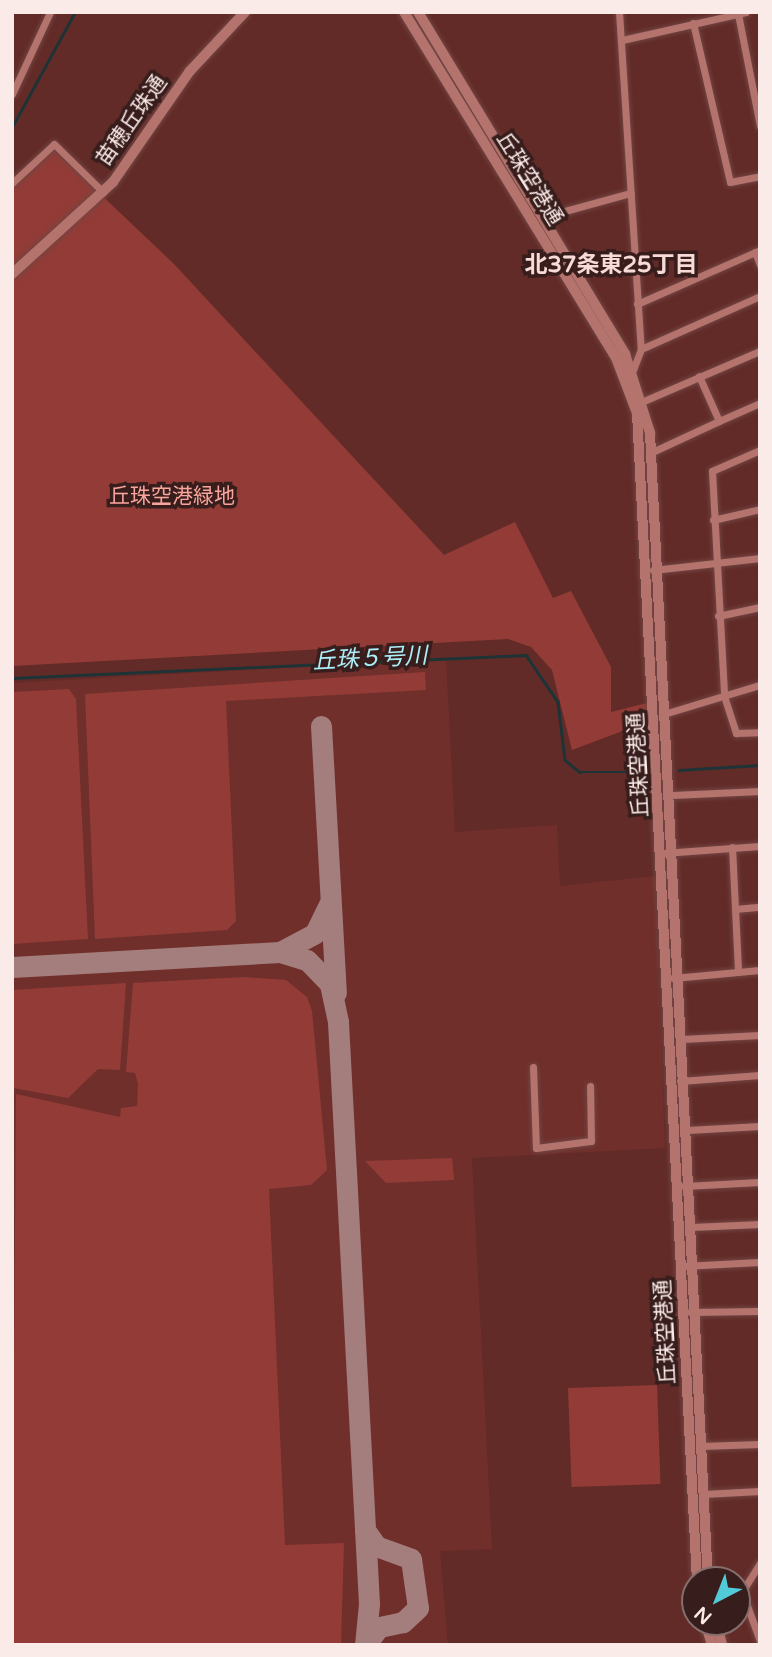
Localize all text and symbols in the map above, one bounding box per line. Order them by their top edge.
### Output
street label: 苗穂丘珠通 [92,71,172,171]
street label: 丘珠空港通 [490,128,568,230]
district label: 北37条東25丁目 [525,251,697,279]
park label: 丘珠空港緑地 [109,484,235,510]
water label: 丘珠５号川 [312,642,428,676]
street label: 丘珠空港通 [624,712,654,818]
street label: 丘珠空港通 [651,1279,681,1385]
north arrow [681,1566,751,1636]
text: N [690,1602,716,1628]

